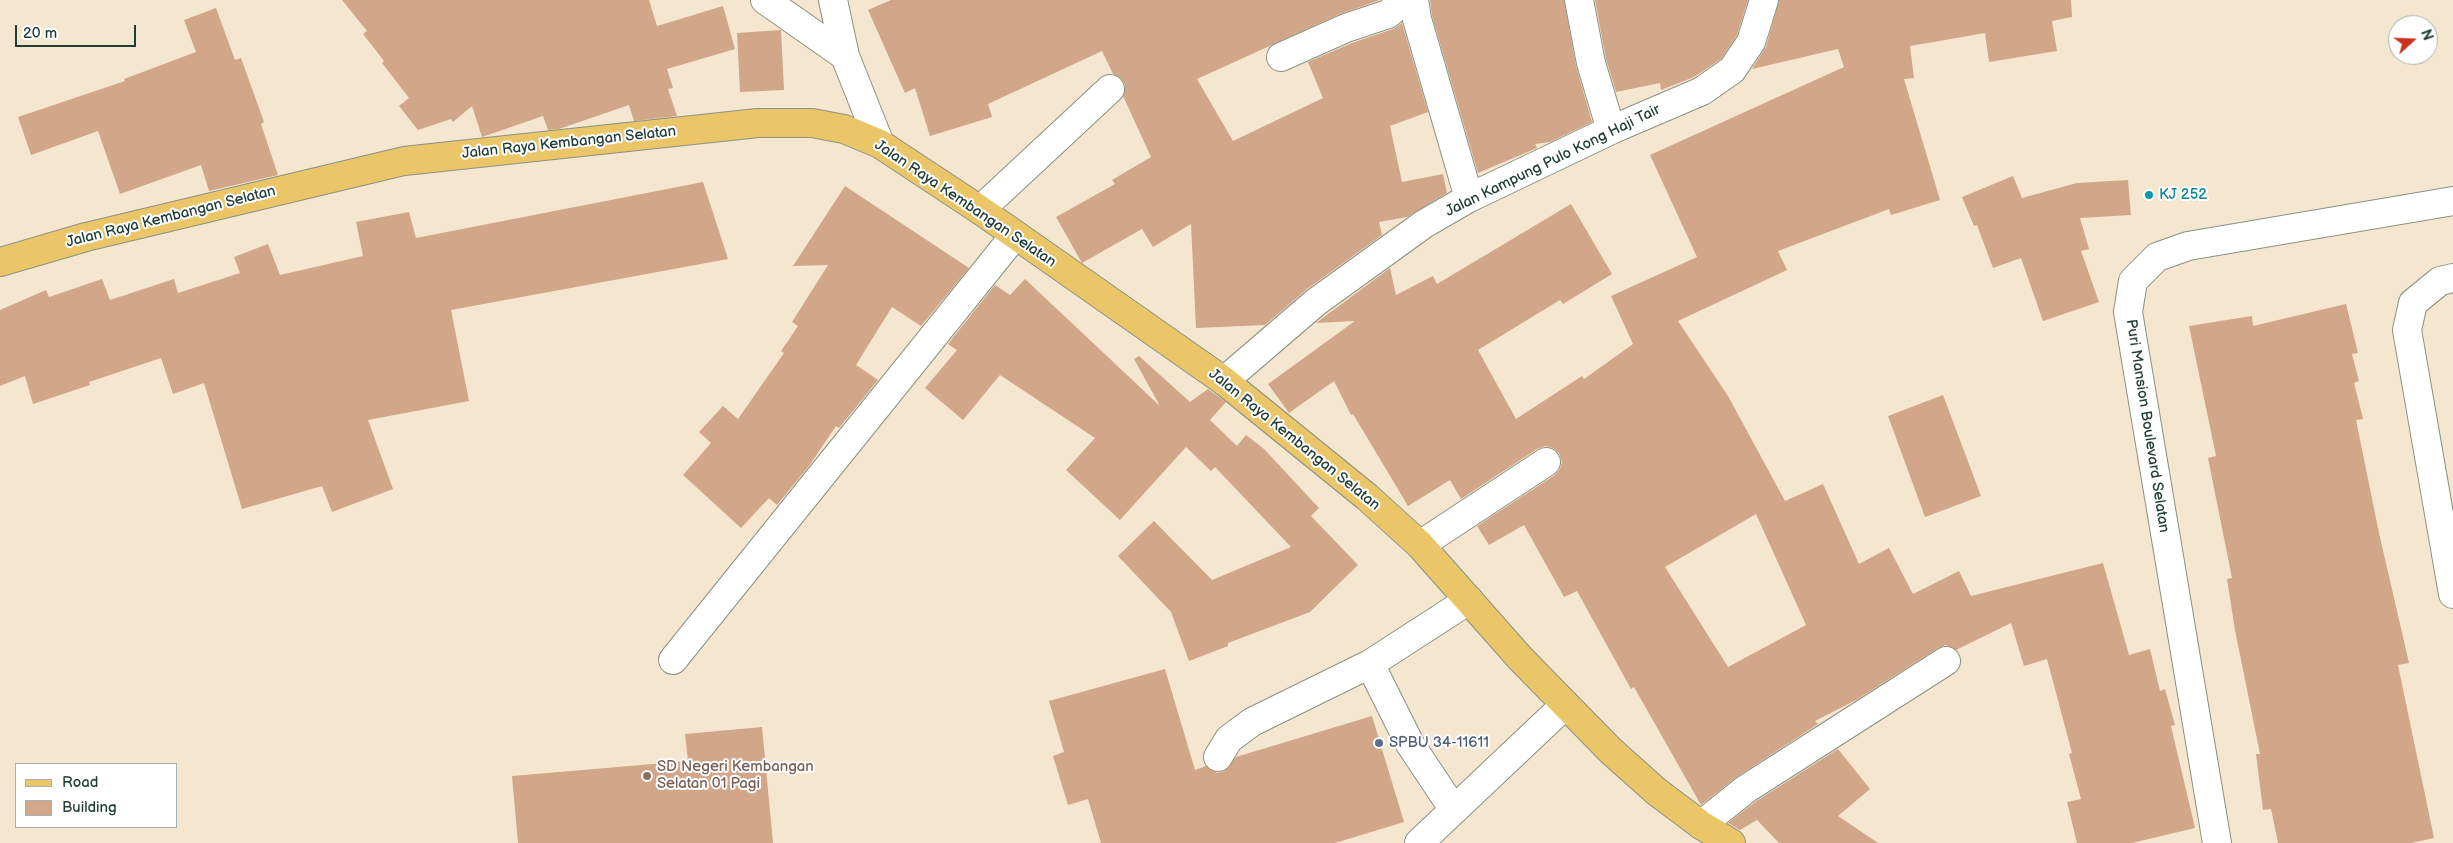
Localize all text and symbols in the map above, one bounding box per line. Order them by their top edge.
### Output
scale bar [18,15,139,47]
north arrow [2388,15,2438,65]
text: 20 m [23,24,57,43]
text: N [2417,27,2436,43]
street label: Jalan Kampung Pulo Kong Haji Tair [1443,101,1663,221]
street label: Jalan Raya Kembangan Selatan [461,123,677,163]
street label: Jalan Raya Kembangan Selatan [871,136,1059,272]
street label: Jalan Raya Kembangan Selatan [64,182,278,252]
place label: KJ 252 [2159,186,2207,204]
marker: KJ 252 [2143,189,2155,201]
street label: Puri Mansion Boulevard Selatan [2121,318,2173,534]
street label: Jalan Raya Kembangan Selatan [1205,365,1383,515]
place label: SPBU 34-11611 [1389,734,1489,752]
marker: SPBU 34-11611 [1373,737,1385,749]
place label: SD Negeri Kembangan Selatan 01 Pagi [657,758,814,793]
legend [15,763,178,828]
marker: SD Negeri Kembangan Selatan 01 Pagi [641,770,653,782]
text: Road [62,773,98,792]
text: Building [62,798,117,817]

